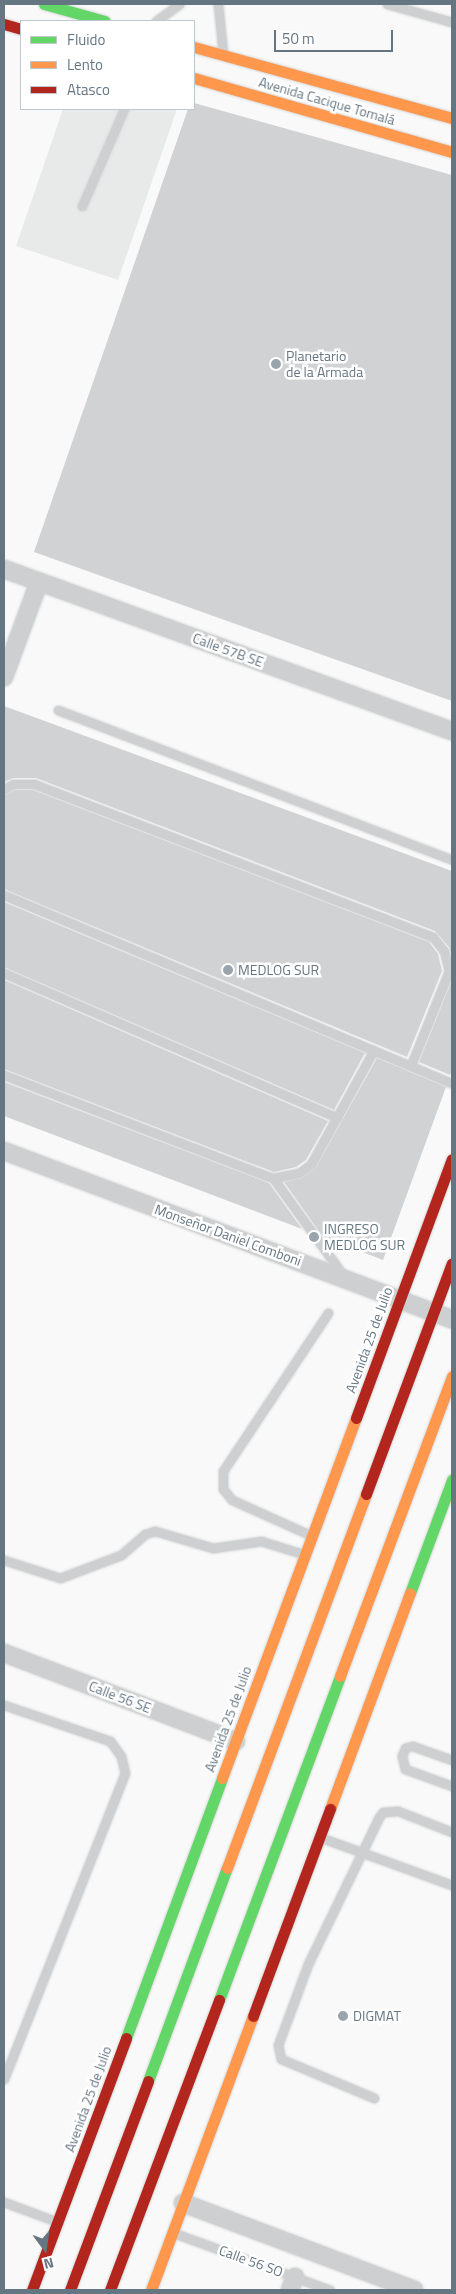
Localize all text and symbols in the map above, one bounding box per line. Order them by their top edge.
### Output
legend [20,20,195,110]
scale bar [276,20,395,52]
text: 50 m [282,27,315,50]
text: Fluido [67,28,105,51]
text: Lento [67,53,103,76]
street label: Avenida Cacique Tomalá [257,73,397,129]
text: Atasco [67,78,110,101]
place label: Planetario de la Armada [286,348,363,381]
marker: Planetario de la Armada [270,358,282,370]
street label: Calle 57B SE [190,629,266,671]
place label: MEDLOG SUR [238,962,319,978]
marker: MEDLOG SUR [222,964,234,976]
street label: Monseñor Daniel Comboni [152,1201,304,1269]
place label: INGRESO MEDLOG SUR [324,1221,405,1254]
marker: INGRESO MEDLOG SUR [308,1231,320,1243]
street label: Avenida 25 de Julio [342,1285,396,1395]
street label: Avenida 25 de Julio [201,1664,255,1774]
street label: Calle 56 SE [86,1677,154,1717]
place label: DIGMAT [353,2008,401,2024]
marker: DIGMAT [337,2010,349,2022]
street label: Avenida 25 de Julio [61,2044,115,2154]
north arrow [20,2224,70,2274]
street label: Calle 56 SO [217,2242,285,2280]
text: N [42,2253,56,2275]

